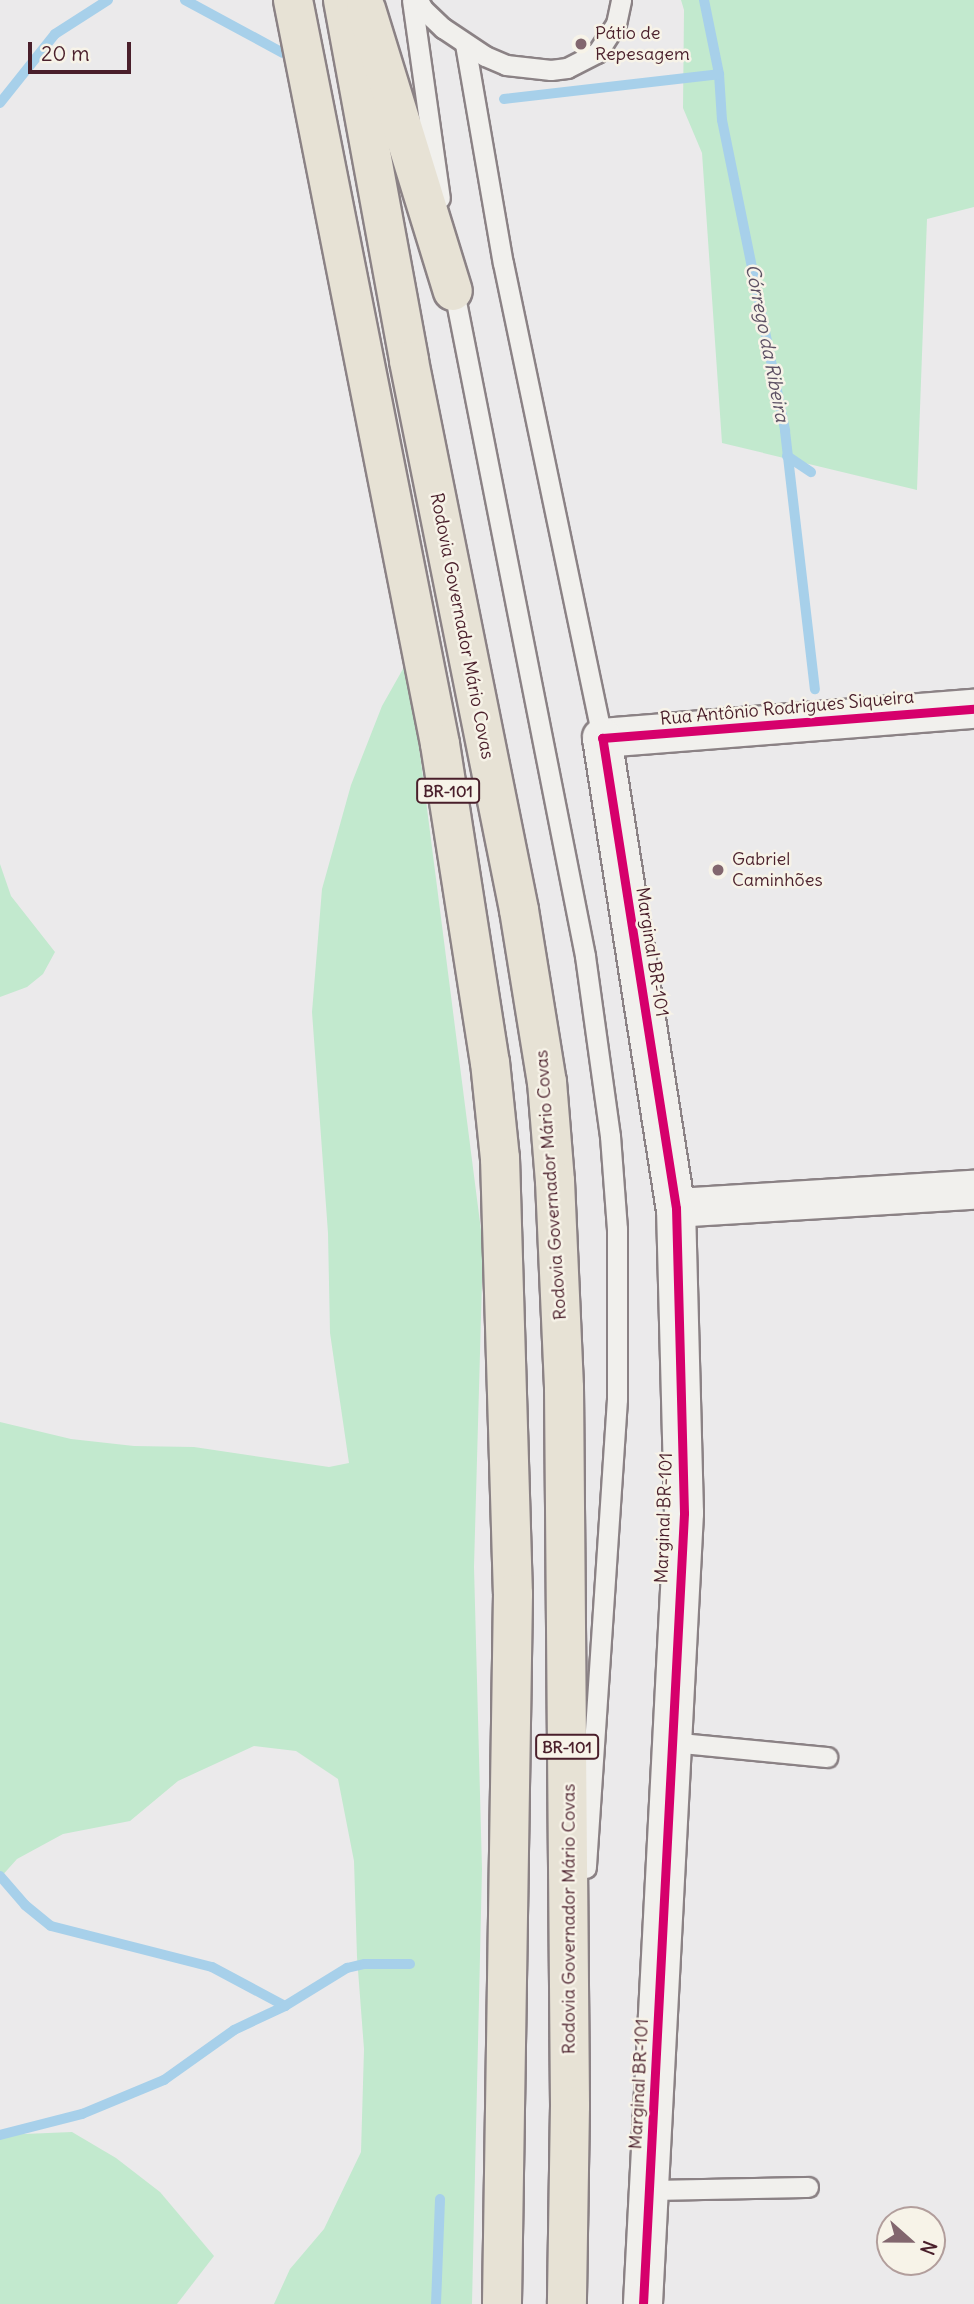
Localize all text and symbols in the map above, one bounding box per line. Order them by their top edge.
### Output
place label: Pátio de Repesagem [595,23,690,66]
scale bar [32,28,135,72]
marker: Pátio de Repesagem [573,36,589,52]
text: 20 m [41,40,90,67]
water label: Córrego da Ribeira [741,262,793,424]
street label: Rodovia Governador Mário Covas [426,491,498,761]
street label: Rua Antônio Rodrigues Siqueira [659,686,915,730]
road number: BR-101 [415,778,481,804]
place label: Gabriel Caminhões [732,849,823,892]
marker: Gabriel Caminhões [710,862,726,878]
street label: Marginal BR-101 [631,886,673,1018]
street label: Rodovia Governador Mário Covas [531,1049,571,1321]
street label: Marginal BR-101 [651,1452,677,1584]
road number: BR-101 [534,1735,600,1760]
street label: Rodovia Governador Mário Covas [558,1784,580,2054]
street label: Marginal BR-101 [625,2018,653,2150]
north arrow [876,2206,946,2276]
text: N [915,2237,942,2258]

